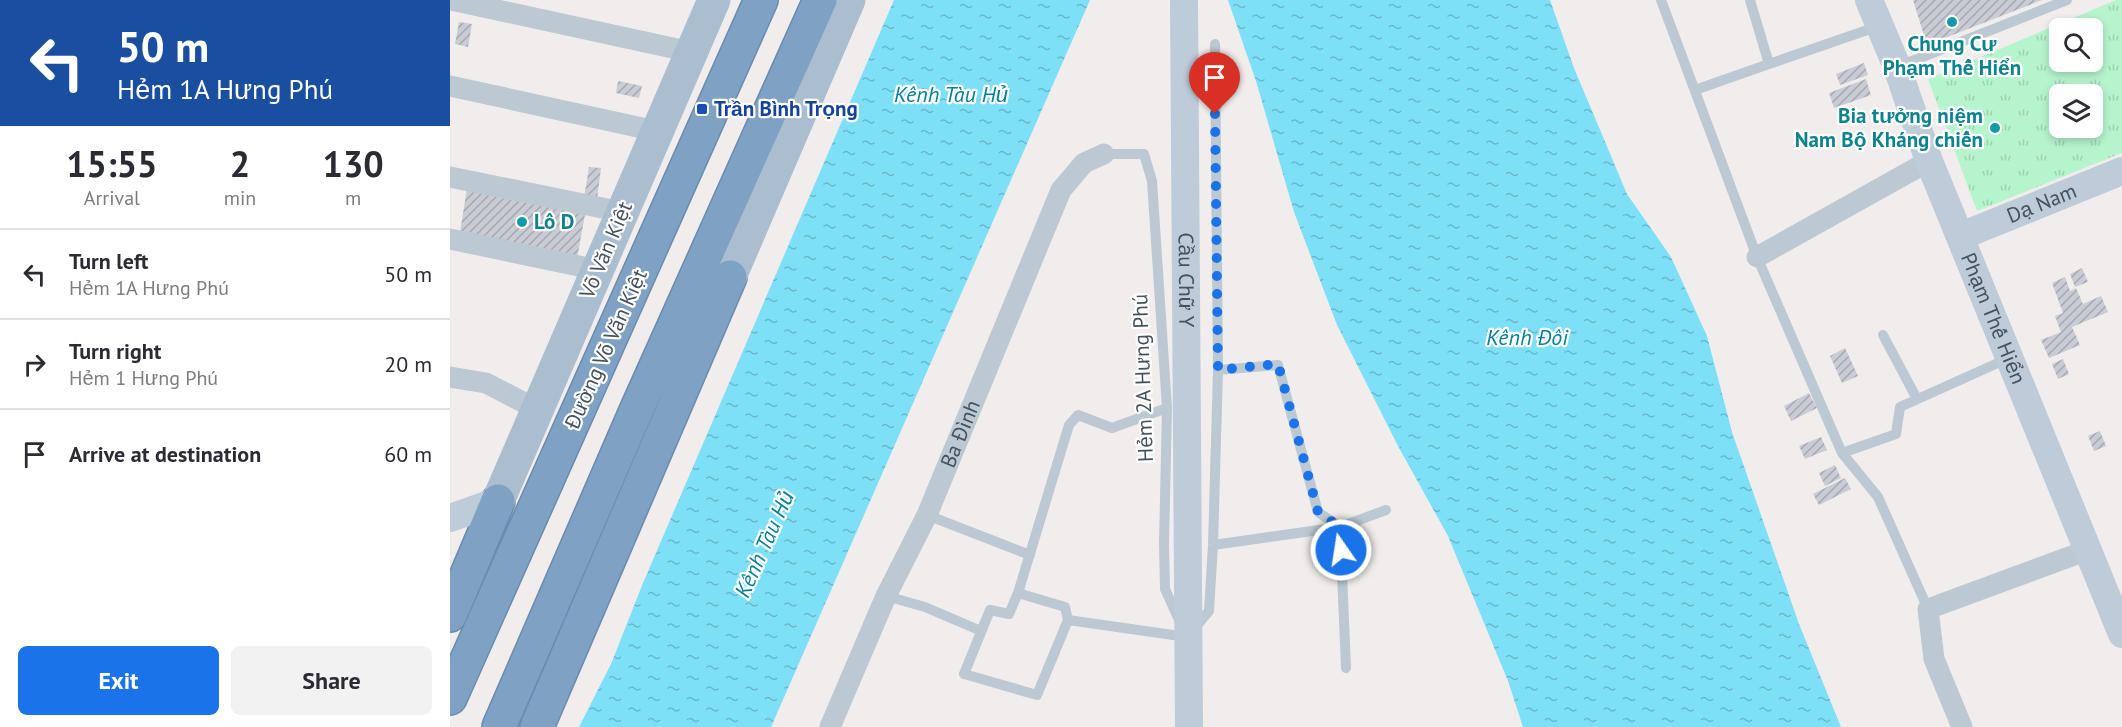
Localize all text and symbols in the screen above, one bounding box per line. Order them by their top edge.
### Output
marker: Chung Cư Phạm Thế Hiển [1945,15,1959,29]
map controls [2049,18,2103,138]
button: search [2049,18,2103,72]
text: 50 m [117,19,209,74]
icon: left [18,24,96,102]
place label: Chung Cư Phạm Thế Hiển [1883,30,2021,81]
pin [1189,52,1240,114]
icon: arrive [1198,61,1231,94]
text: Hẻm 1A Hưng Phú [117,72,333,106]
water label: Kênh Tàu Hủ [894,80,1008,108]
button: layers [2049,84,2103,138]
place label: Trần Bình Trọng [714,95,858,122]
marker: Trần Bình Trọng [695,102,709,116]
place label: Bia tưởng niệm Nam Bộ Kháng chiến [1795,102,1983,153]
marker: Bia tưởng niệm Nam Bộ Kháng chiến [1988,121,2002,135]
text: 15:55 [66,140,158,187]
text: 2 [230,140,250,187]
text: 130 [323,140,384,187]
street label: Dạ Nam [2003,177,2080,229]
text: Arrival [84,185,140,211]
text: min [224,185,256,211]
text: m [345,185,361,211]
street label: Võ Văn Kiệt [573,197,638,303]
place label: Lô D [534,208,574,235]
marker: Lô D [515,215,529,229]
street label: Cầu Chữ Y [1173,232,1200,328]
text: Turn left [69,247,149,275]
street label: Phạm Thế Hiển [1955,249,2033,388]
icon: left [18,258,51,291]
text: 50 m [384,260,432,288]
street label: Đường Võ Văn Kiệt [558,265,653,434]
text: Hẻm 1A Hưng Phú [69,275,229,301]
street label: Hẻm 2A Hưng Phú [1126,294,1159,462]
water label: Kênh Đôi [1486,323,1569,351]
text: Turn right [69,337,161,365]
icon: right [18,348,51,381]
text: 20 m [384,350,432,378]
text: Hẻm 1 Hưng Phú [69,365,218,391]
street label: Ba Đình [934,396,986,472]
icon: arrive [18,438,51,471]
text: Arrive at destination [69,440,261,468]
text: 60 m [384,440,432,468]
water label: Kênh Tàu Hủ [728,486,800,602]
position arrow [1309,518,1373,582]
button: Exit [18,646,219,715]
button: Share [231,646,432,715]

